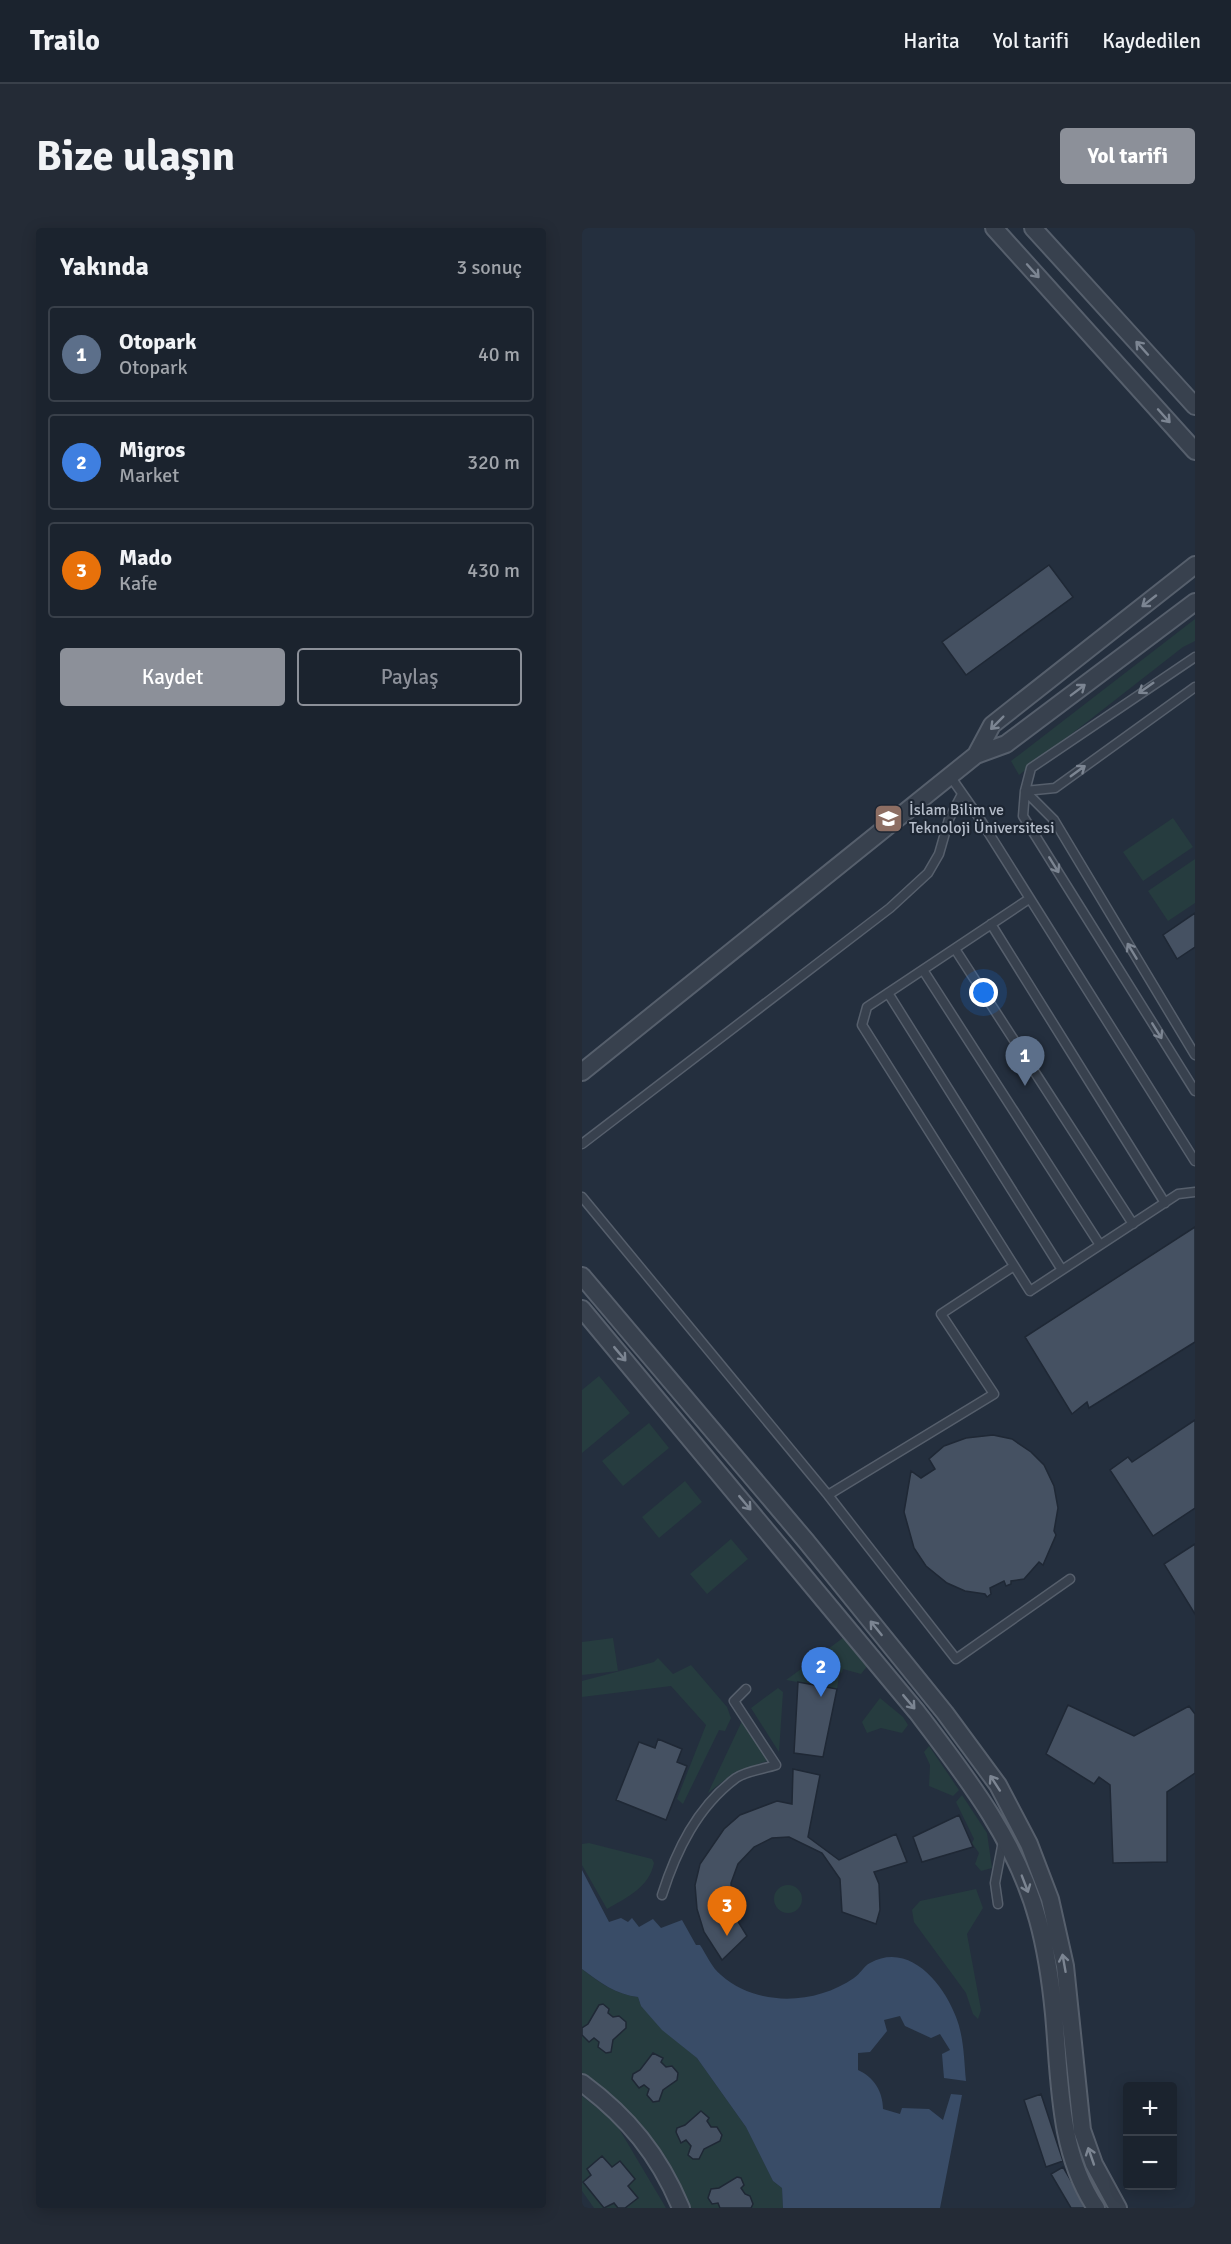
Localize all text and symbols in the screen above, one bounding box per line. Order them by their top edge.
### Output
text: Trailo [30,24,100,58]
text: Harita [903,28,960,54]
text: Yol tarifi [993,28,1069,54]
text: Kaydedilen [1102,28,1201,54]
button: Yol tarifi [1060,128,1195,184]
text: Bize ulaşın [36,131,235,182]
text: Yakında [60,251,149,283]
text: 3 sonuç [456,255,522,280]
one-way arrow [1026,264,1041,279]
text: Otopark [119,328,197,355]
one-way arrow [1135,340,1149,355]
text: 1 [76,342,87,367]
text: 40 m [478,342,520,367]
text: Otopark [119,355,188,380]
one-way arrow [1157,409,1171,424]
text: Migros [119,436,185,463]
text: 2 [76,450,87,475]
text: 320 m [467,450,520,475]
text: Market [119,463,179,488]
text: Mado [119,544,172,571]
text: 3 [76,558,87,583]
text: 430 m [467,558,520,583]
text: Kafe [119,571,158,596]
one-way arrow [1141,595,1157,608]
button: Kaydet [60,648,285,706]
button: Paylaş [297,648,522,706]
one-way arrow [1138,682,1155,694]
one-way arrow [1070,683,1086,696]
one-way arrow [990,715,1005,730]
one-way arrow [1070,765,1086,777]
place label: İslam Bilim ve Teknoloji Üniversitesi [909,800,1054,838]
school or university icon: İslam Bilim ve Teknoloji Üniversitesi [872,803,904,835]
one-way arrow [1049,856,1061,873]
one-way arrow [1126,943,1138,960]
your location [969,978,998,1007]
one-way arrow [1152,1022,1164,1039]
pin: 1 [1006,1036,1044,1086]
one-way arrow [613,1346,626,1362]
one-way arrow [738,1495,752,1510]
one-way arrow [870,1620,883,1636]
pin: 2 [802,1648,840,1697]
one-way arrow [903,1694,916,1710]
one-way arrow [989,1775,1001,1792]
one-way arrow [1020,1874,1031,1892]
pin: 3 [708,1886,746,1936]
one-way arrow [1059,1954,1070,1974]
map controls [1123,2082,1177,2190]
button: + [1123,2082,1177,2136]
button: − [1123,2136,1177,2190]
one-way arrow [1085,2147,1096,2166]

